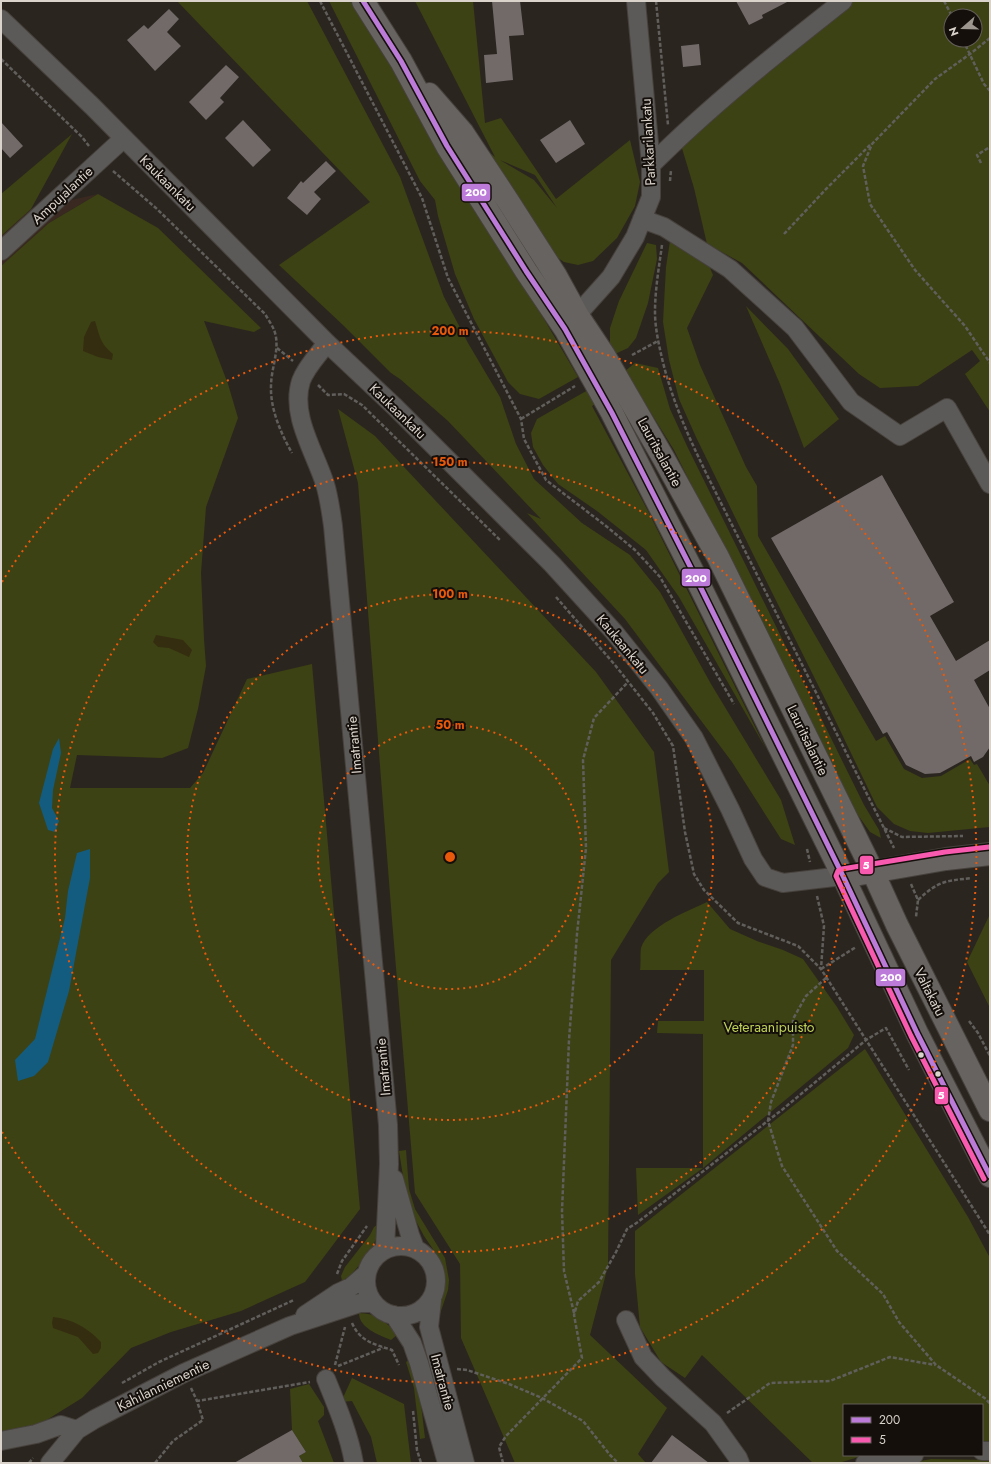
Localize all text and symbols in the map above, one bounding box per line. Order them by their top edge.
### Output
north arrow [943,8,983,48]
text: N [945,25,963,38]
street label: Parkkarilankatu [636,98,660,186]
street label: Kaukaankatu [135,150,201,216]
street label: Ampujalantie [27,161,97,229]
line badge: 200 [461,183,491,202]
text: 200 [465,184,487,200]
text: 200 m [431,322,469,340]
street label: Kaukaankatu [365,379,431,443]
street label: Lauritsalantie [633,414,687,490]
text: 150 m [432,453,468,471]
line badge: 200 [681,568,711,587]
text: 200 [685,570,707,586]
text: 100 m [432,585,468,603]
street label: Kaukaankatu [592,610,654,678]
street label: Lauritsalantie [782,701,834,779]
street label: Imatrantie [342,715,366,775]
text: 50 m [435,716,465,734]
centre of rings [443,850,457,864]
line badge: 5 [859,855,874,875]
text: 5 [862,857,870,873]
street label: Valtakatu [909,965,951,1019]
line badge: 200 [875,968,906,987]
text: 200 [880,969,902,985]
park label: Veteraanipuisto [724,1017,815,1037]
street label: Imatrantie [371,1037,395,1097]
unlabelled marker [916,1050,926,1060]
unlabelled marker [933,1069,943,1079]
line badge: 5 [934,1086,949,1105]
text: 5 [937,1087,945,1103]
street label: Imatrantie [426,1352,460,1412]
street label: Kahilanniementie [113,1354,213,1416]
legend [843,1404,983,1456]
text: 200 [879,1411,900,1429]
text: 5 [879,1431,886,1449]

